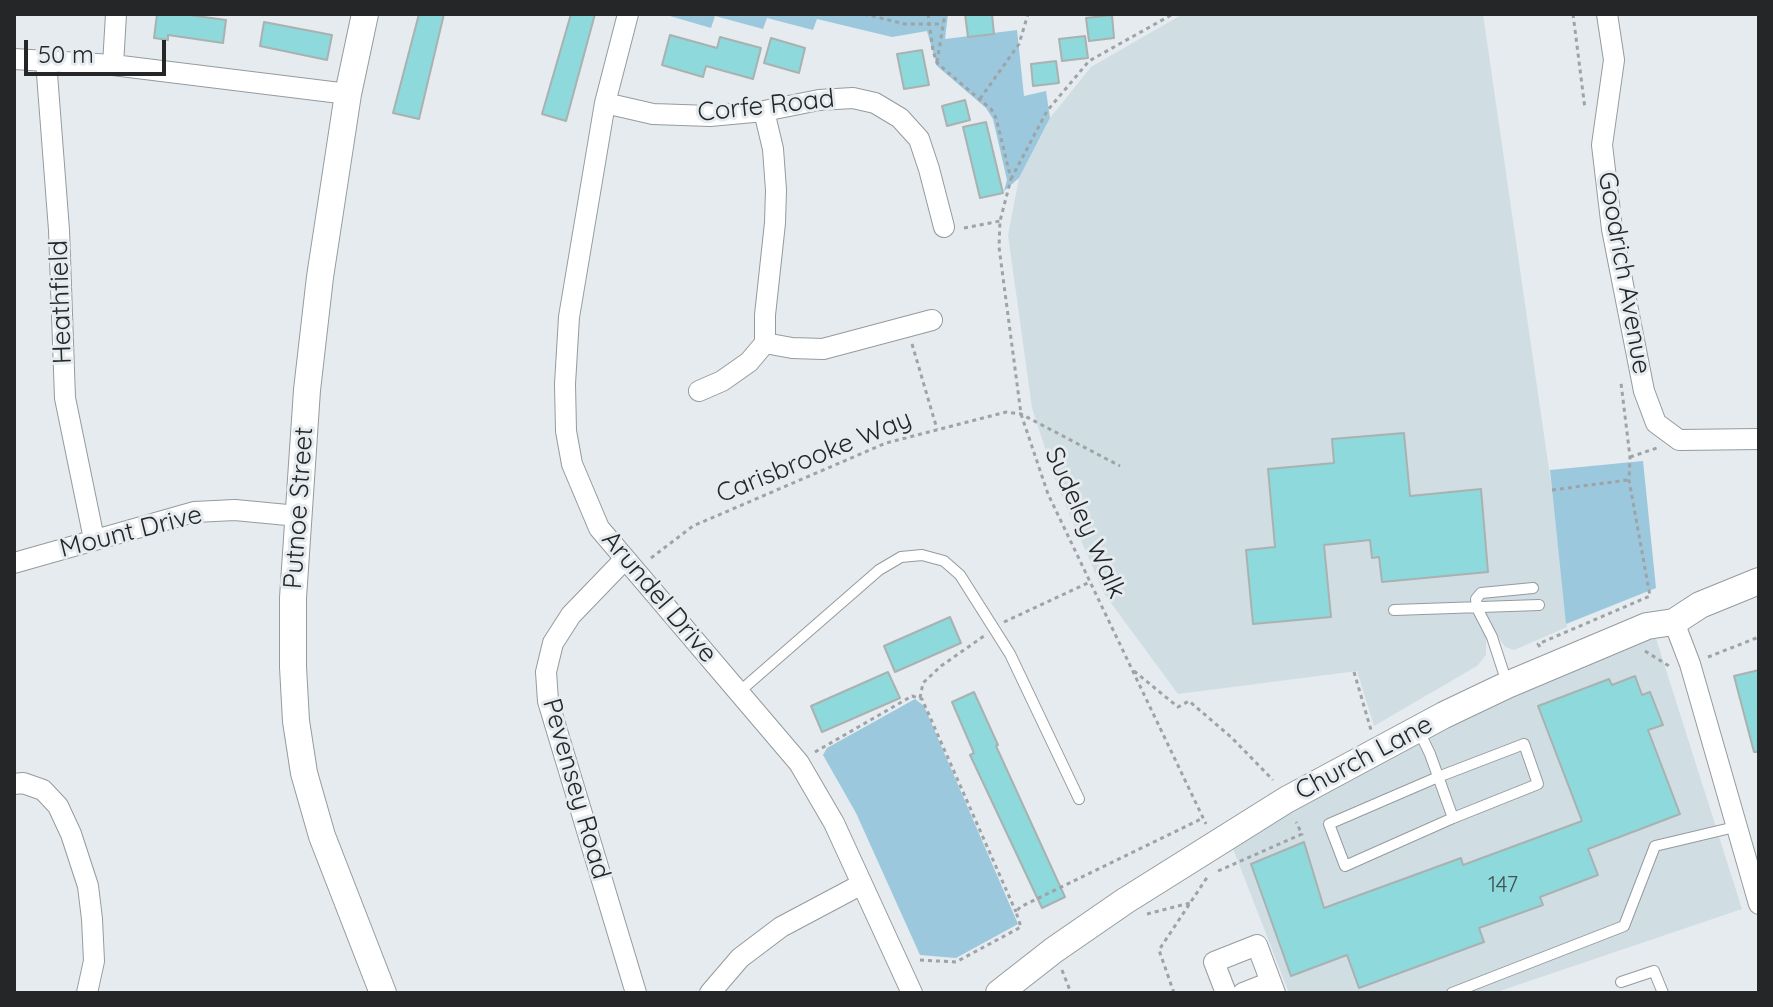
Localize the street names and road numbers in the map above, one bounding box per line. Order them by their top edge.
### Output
street label: Corfe Road [696,83,836,129]
street label: Goodrich Avenue [1591,169,1657,377]
street label: Heathfield [43,240,79,364]
street label: Carisbrooke Way [712,404,916,510]
street label: Putnoe Street [278,426,320,590]
street label: Sudeley Walk [1038,442,1132,604]
street label: Mount Drive [57,499,205,565]
street label: Arundel Drive [595,525,723,669]
street label: Pevensey Road [535,695,617,883]
street label: Church Lane [1290,709,1438,807]

